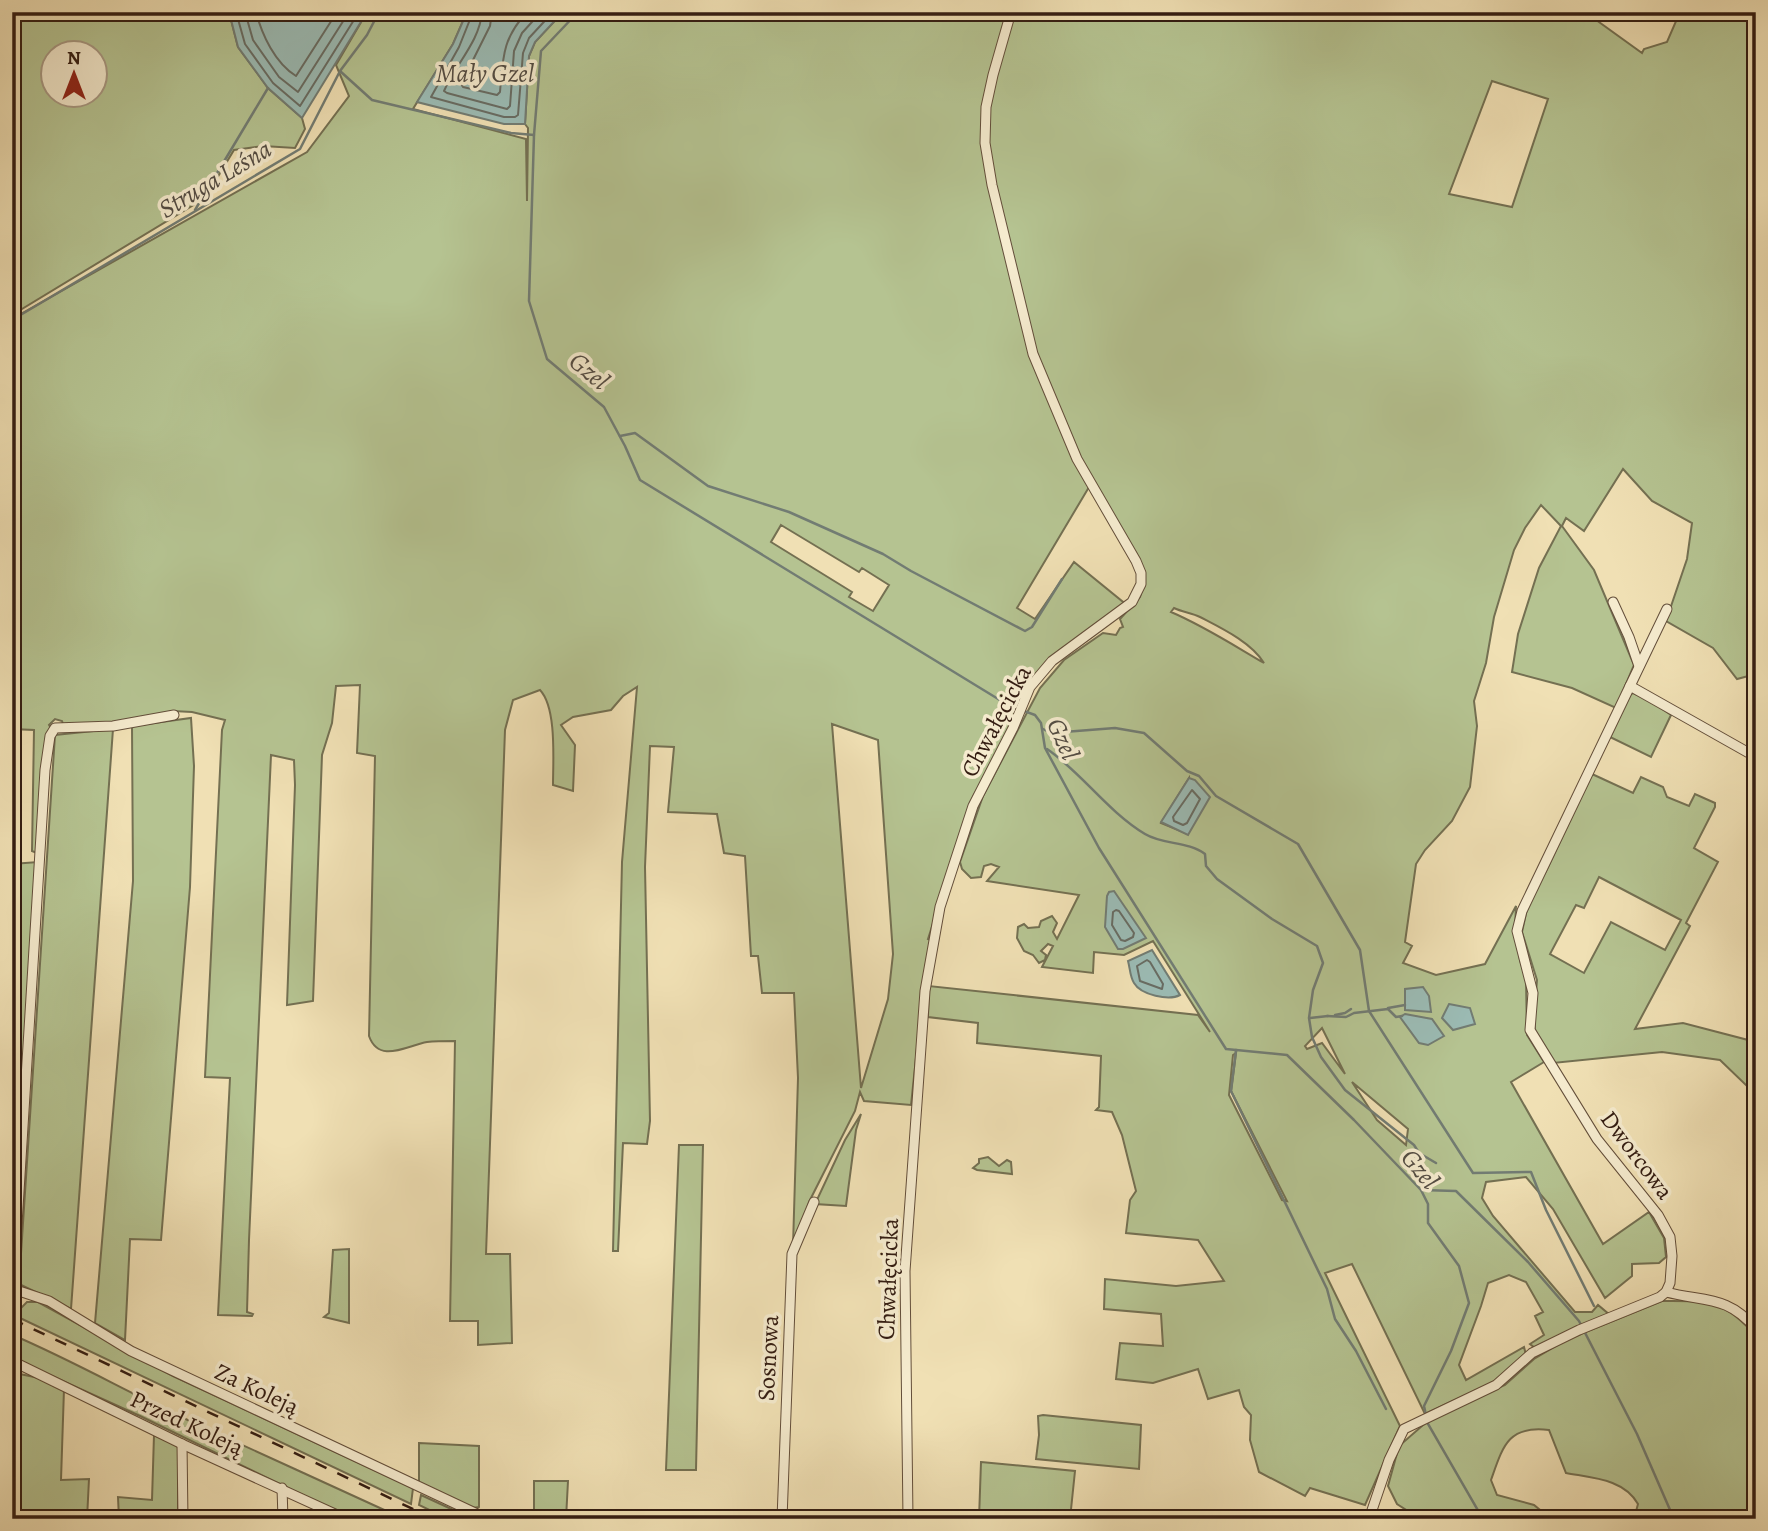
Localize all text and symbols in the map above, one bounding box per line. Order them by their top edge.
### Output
north arrow [38,38,108,108]
text: N [67,45,81,71]
water label: Mały Gzel [436,56,535,91]
water label: Struga Leśna [152,132,278,226]
water label: Gzel [561,344,617,398]
street label: Chwałęcicka [953,659,1039,782]
water label: Gzel [1038,712,1088,766]
street label: Dworcowa [1593,1104,1681,1207]
water label: Gzel [1393,1141,1447,1197]
street label: Chwałęcicka [870,1217,906,1341]
street label: Sosnowa [750,1313,786,1402]
street label: Za Koleją [210,1356,305,1423]
street label: Przed Koleją [125,1383,250,1464]

